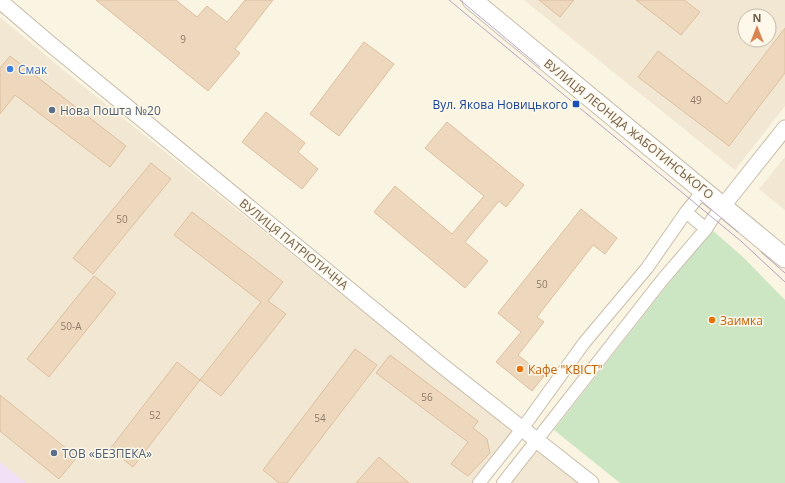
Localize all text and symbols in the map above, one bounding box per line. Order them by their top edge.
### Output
north arrow [737,8,777,48]
text: N [753,10,761,25]
house number: 9 [180,32,186,46]
street label: ВУЛИЦЯ ЛЕОНІДА ЖАБОТИНСЬКОГО [540,55,718,203]
place label: Смак [18,61,48,78]
marker: Смак [5,64,15,74]
house number: 49 [690,93,702,107]
place label: Вул. Якова Новицького [432,96,568,113]
marker: Вул. Якова Новицького [571,99,581,109]
place label: Нова Пошта №20 [60,102,161,119]
marker: Нова Пошта №20 [47,105,57,115]
street label: ВУЛИЦЯ ПАТРІОТИЧНА [236,195,352,294]
house number: 50 [116,212,128,226]
house number: 50 [536,277,548,291]
place label: Заимка [720,312,763,329]
marker: Заимка [707,315,717,325]
house number: 50-А [61,319,82,333]
place label: Кафе "КВІСТ" [528,361,603,378]
marker: Кафе "КВІСТ" [515,364,525,374]
house number: 56 [421,390,433,404]
house number: 52 [149,408,161,422]
house number: 54 [314,411,326,425]
place label: ТОВ «БЕЗПЕКА» [62,445,152,462]
marker: ТОВ «БЕЗПЕКА» [49,448,59,458]

